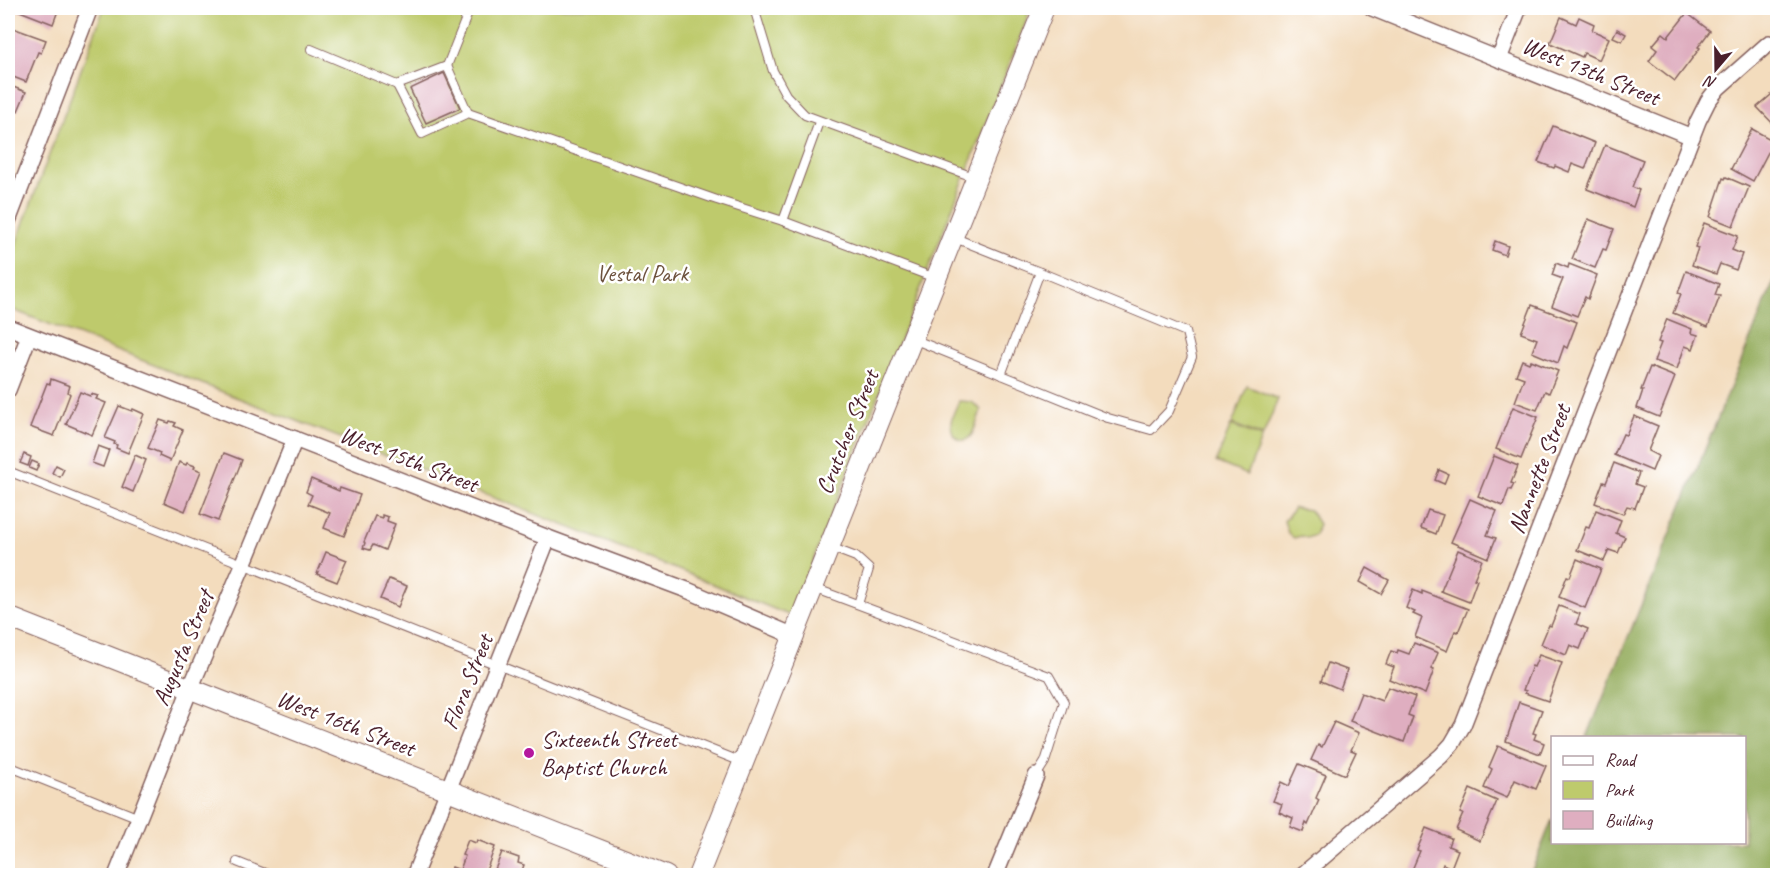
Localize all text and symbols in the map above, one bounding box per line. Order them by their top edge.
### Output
street label: West 13th Street [1518,30,1666,113]
north arrow [1686,39,1746,99]
text: N [1700,70,1719,93]
park label: Vestal Park [596,258,690,288]
street label: Crutcher Street [809,364,886,498]
street label: Nannette Street [1501,398,1578,538]
street label: West 15th Street [336,419,484,500]
street label: Augusta Street [145,583,222,710]
street label: Flora Street [434,628,500,734]
street label: West 16th Street [273,683,421,764]
place label: Sixteenth Street Baptist Church [541,724,679,782]
legend [1551,736,1746,844]
marker: Sixteenth Street Baptist Church [522,746,536,760]
text: Road [1605,749,1638,771]
text: Park [1605,779,1635,801]
text: Building [1605,809,1654,831]

